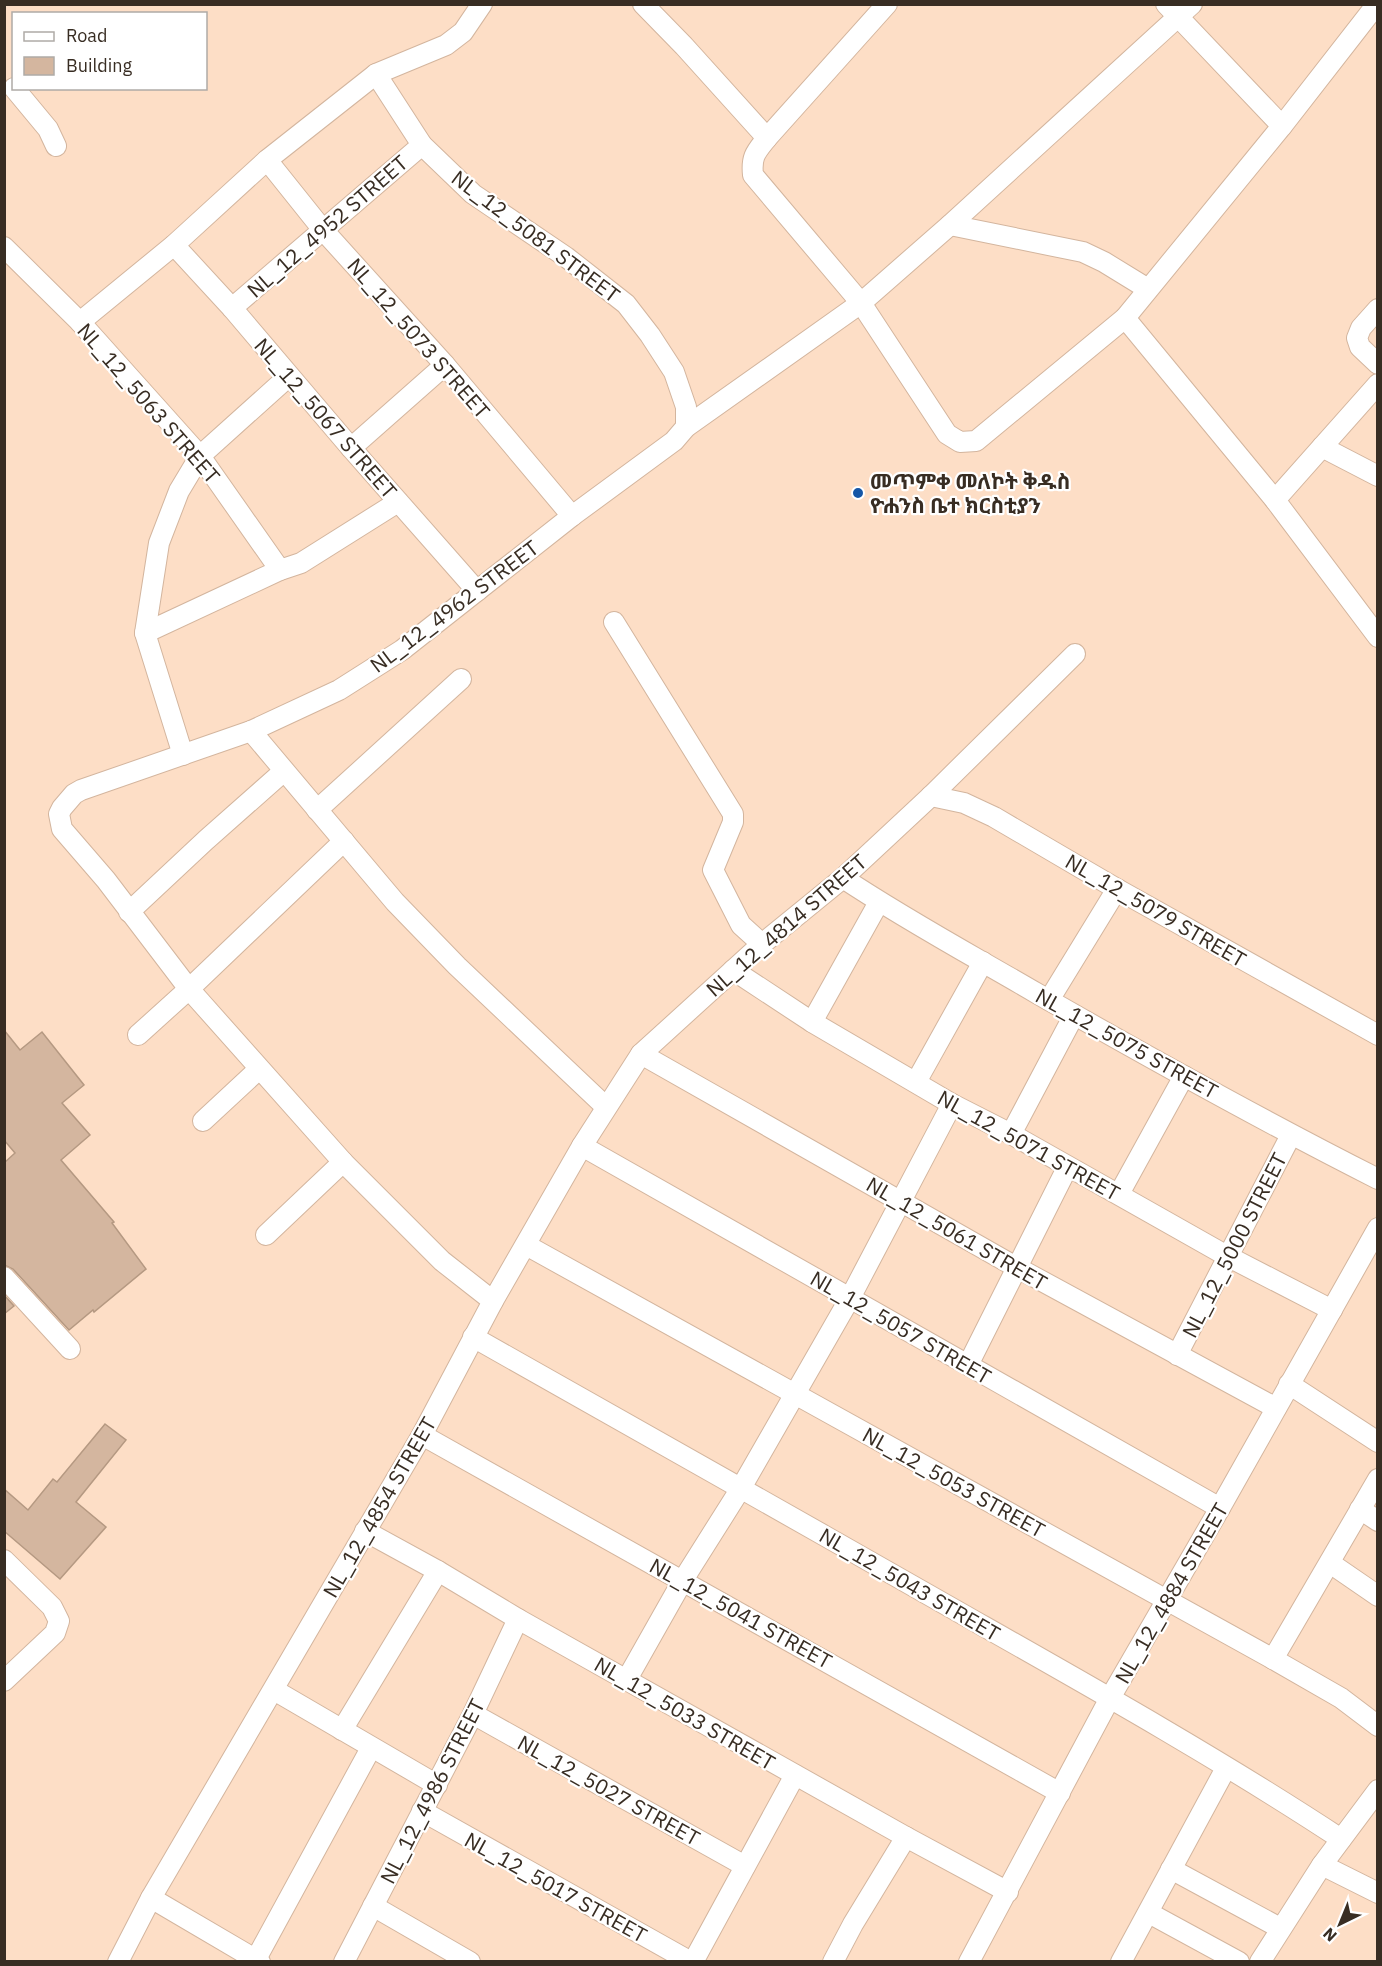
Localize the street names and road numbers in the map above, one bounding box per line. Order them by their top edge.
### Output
street label: NL_12_4952 STREET [241,148,413,304]
street label: NL_12_5081 STREET [446,163,626,309]
street label: NL_12_5073 STREET [341,252,497,424]
street label: NL_12_5063 STREET [71,317,227,489]
street label: NL_12_5067 STREET [248,332,404,504]
street label: NL_12_4962 STREET [364,533,544,679]
street label: NL_12_4814 STREET [700,847,872,1003]
street label: NL_12_5079 STREET [1061,847,1251,973]
street label: NL_12_5075 STREET [1031,981,1223,1105]
street label: NL_12_5071 STREET [933,1083,1125,1207]
street label: NL_12_5000 STREET [1175,1148,1293,1342]
street label: NL_12_5061 STREET [862,1170,1052,1296]
street label: NL_12_5057 STREET [806,1264,996,1390]
street label: NL_12_4854 STREET [316,1412,442,1602]
street label: NL_12_5053 STREET [858,1420,1050,1544]
street label: NL_12_4884 STREET [1108,1498,1234,1688]
street label: NL_12_5043 STREET [815,1521,1005,1647]
street label: NL_12_5041 STREET [645,1551,837,1675]
street label: NL_12_5033 STREET [590,1650,780,1776]
street label: NL_12_4986 STREET [373,1694,491,1888]
street label: NL_12_5027 STREET [513,1728,705,1852]
street label: NL_12_5017 STREET [460,1825,652,1949]

